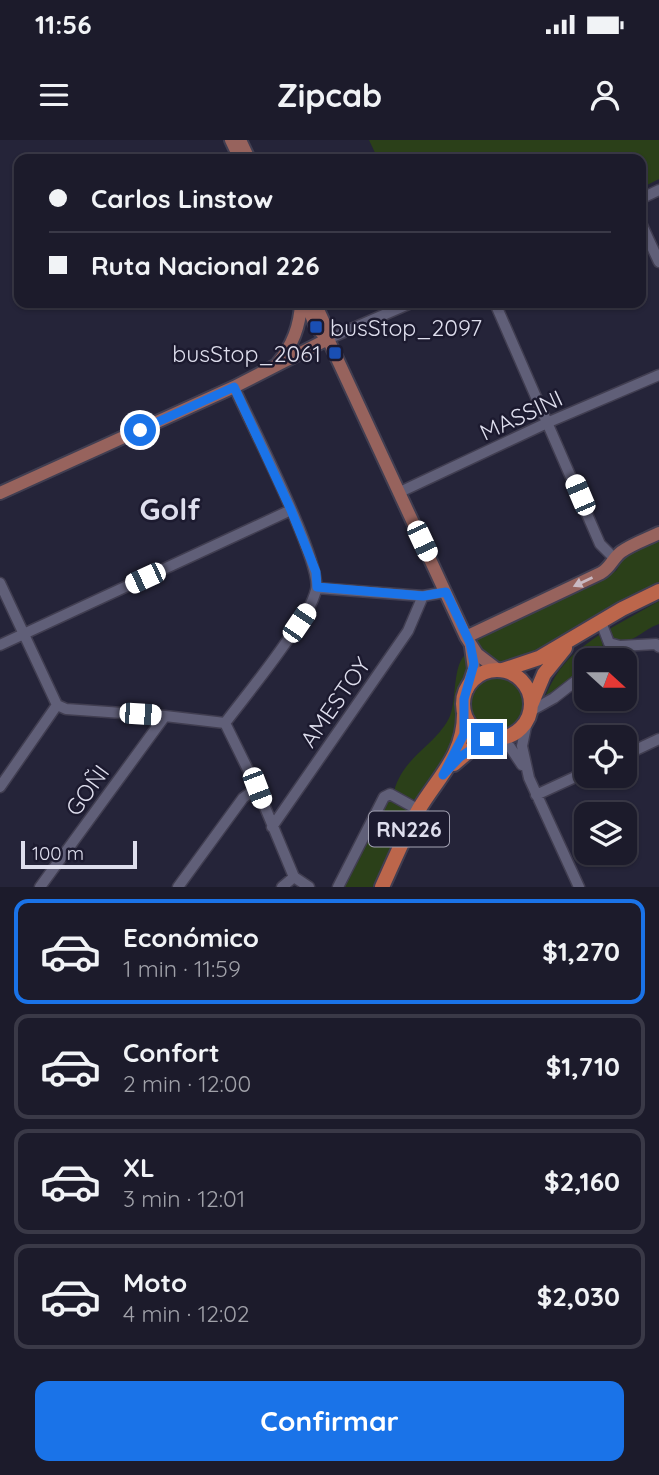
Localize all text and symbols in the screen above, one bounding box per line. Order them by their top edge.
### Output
text: 11:56 [35,8,92,41]
text: Zipcab [277,75,382,115]
icon: menu [35,76,73,114]
icon: person [586,76,624,114]
text: Carlos Linstow [91,182,273,215]
text: Ruta Nacional 226 [91,249,320,282]
place label: busStop_2097 [330,313,482,342]
marker: busStop_2097 [308,319,324,335]
place label: busStop_2061 [172,339,321,368]
marker: busStop_2061 [327,345,343,361]
street label: MASSINI [475,383,567,447]
route start [124,414,156,446]
car [563,472,598,518]
district label: Golf [140,490,200,528]
car [404,518,441,564]
car [122,560,169,596]
one-way arrow [572,577,593,588]
car [279,600,320,646]
north arrow [574,648,637,710]
map controls [574,648,637,865]
street label: AMESTOY [294,651,377,753]
car [119,702,162,726]
route end [471,723,503,755]
button: locate [574,725,637,788]
street label: GOÑI [59,759,115,821]
car [240,765,275,811]
button: layers [574,802,637,865]
road number: RN226 [369,812,449,846]
scale bar [21,838,136,870]
text: 100 m [32,841,84,865]
icon: car [39,920,102,983]
text: Económico [123,921,259,954]
text: $1,270 [542,935,620,968]
text: 1 min · 11:59 [123,954,241,983]
icon: car [39,1035,102,1098]
text: Confort [123,1036,220,1069]
text: $1,710 [546,1050,620,1083]
text: 2 min · 12:00 [123,1069,251,1098]
icon: car [39,1150,102,1213]
text: XL [123,1151,155,1184]
text: $2,160 [544,1165,620,1198]
text: 3 min · 12:01 [123,1184,245,1213]
icon: car [39,1265,102,1328]
text: Moto [123,1266,187,1299]
text: $2,030 [537,1280,620,1313]
text: 4 min · 12:02 [123,1299,250,1328]
button: Confirmar [35,1381,624,1461]

